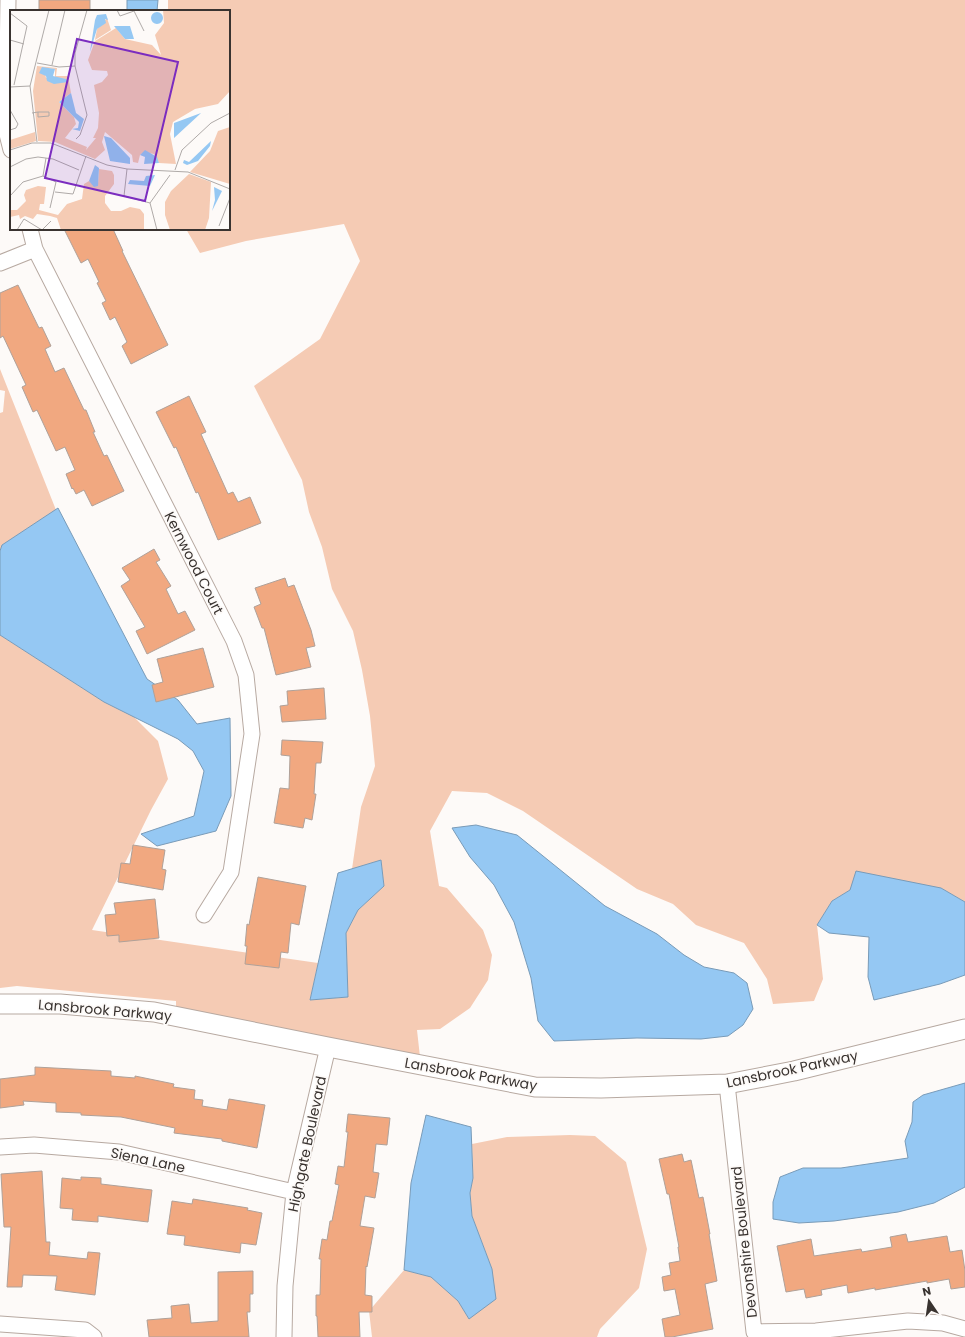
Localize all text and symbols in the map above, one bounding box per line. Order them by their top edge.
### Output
inset map [10,10,230,230]
street label: Kernwood Court [159,508,229,618]
street label: Lansbrook Parkway [37,994,173,1026]
street label: Lansbrook Parkway [724,1045,860,1093]
street label: Lansbrook Parkway [403,1053,539,1096]
street label: Highgate Boulevard [283,1074,331,1214]
street label: Siena Lane [109,1142,187,1178]
street label: Devonshire Boulevard [726,1165,762,1319]
north arrow [909,1281,949,1321]
text: N [921,1283,933,1300]

